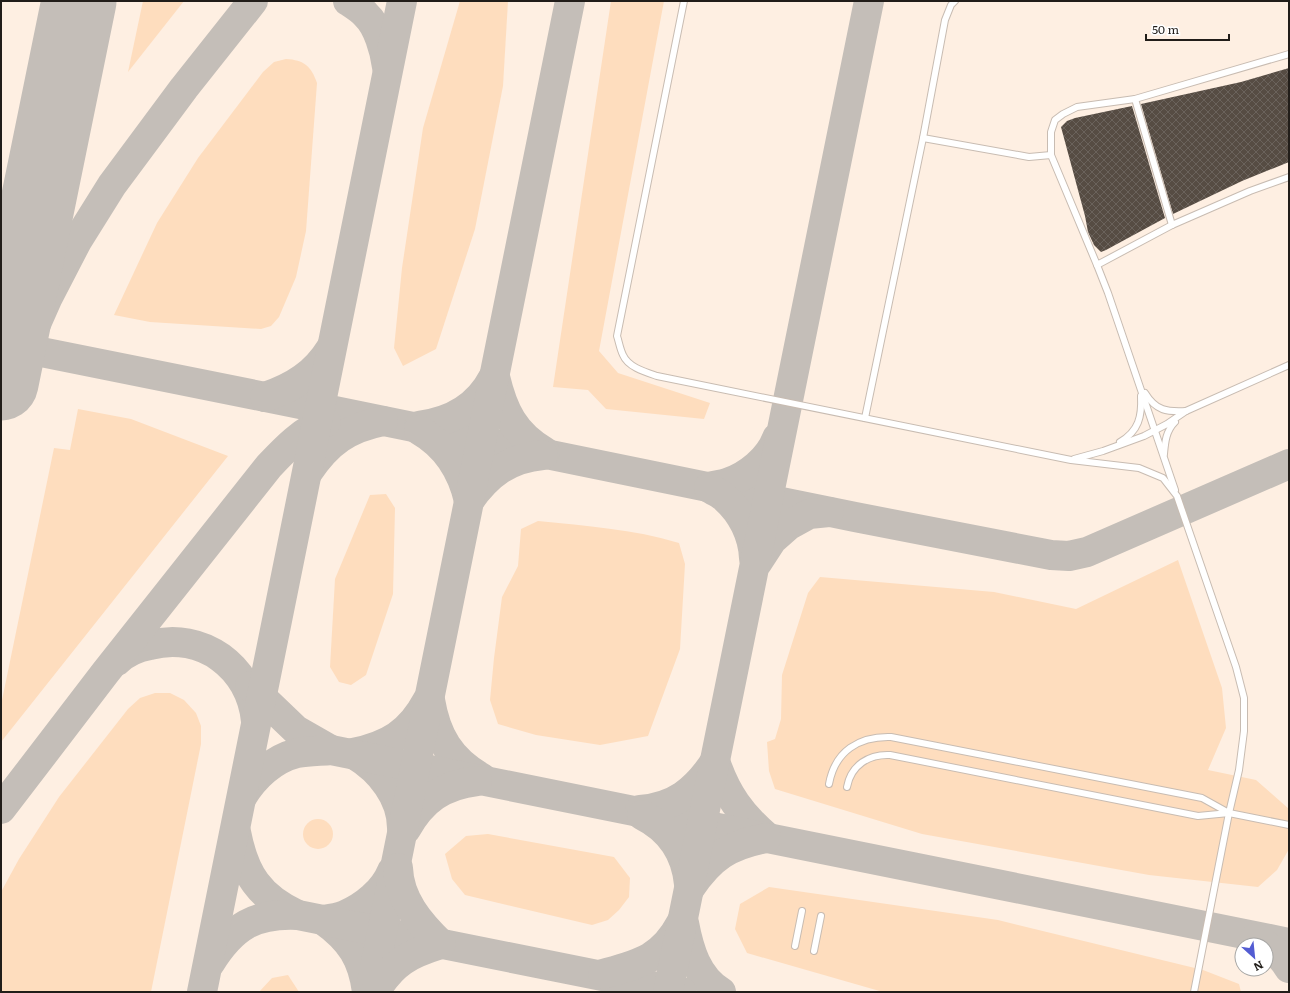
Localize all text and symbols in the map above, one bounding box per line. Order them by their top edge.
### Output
scale bar [1146,16,1229,42]
text: 50 m [1152,20,1179,38]
north arrow [1234,937,1274,977]
text: N [1251,958,1267,976]

